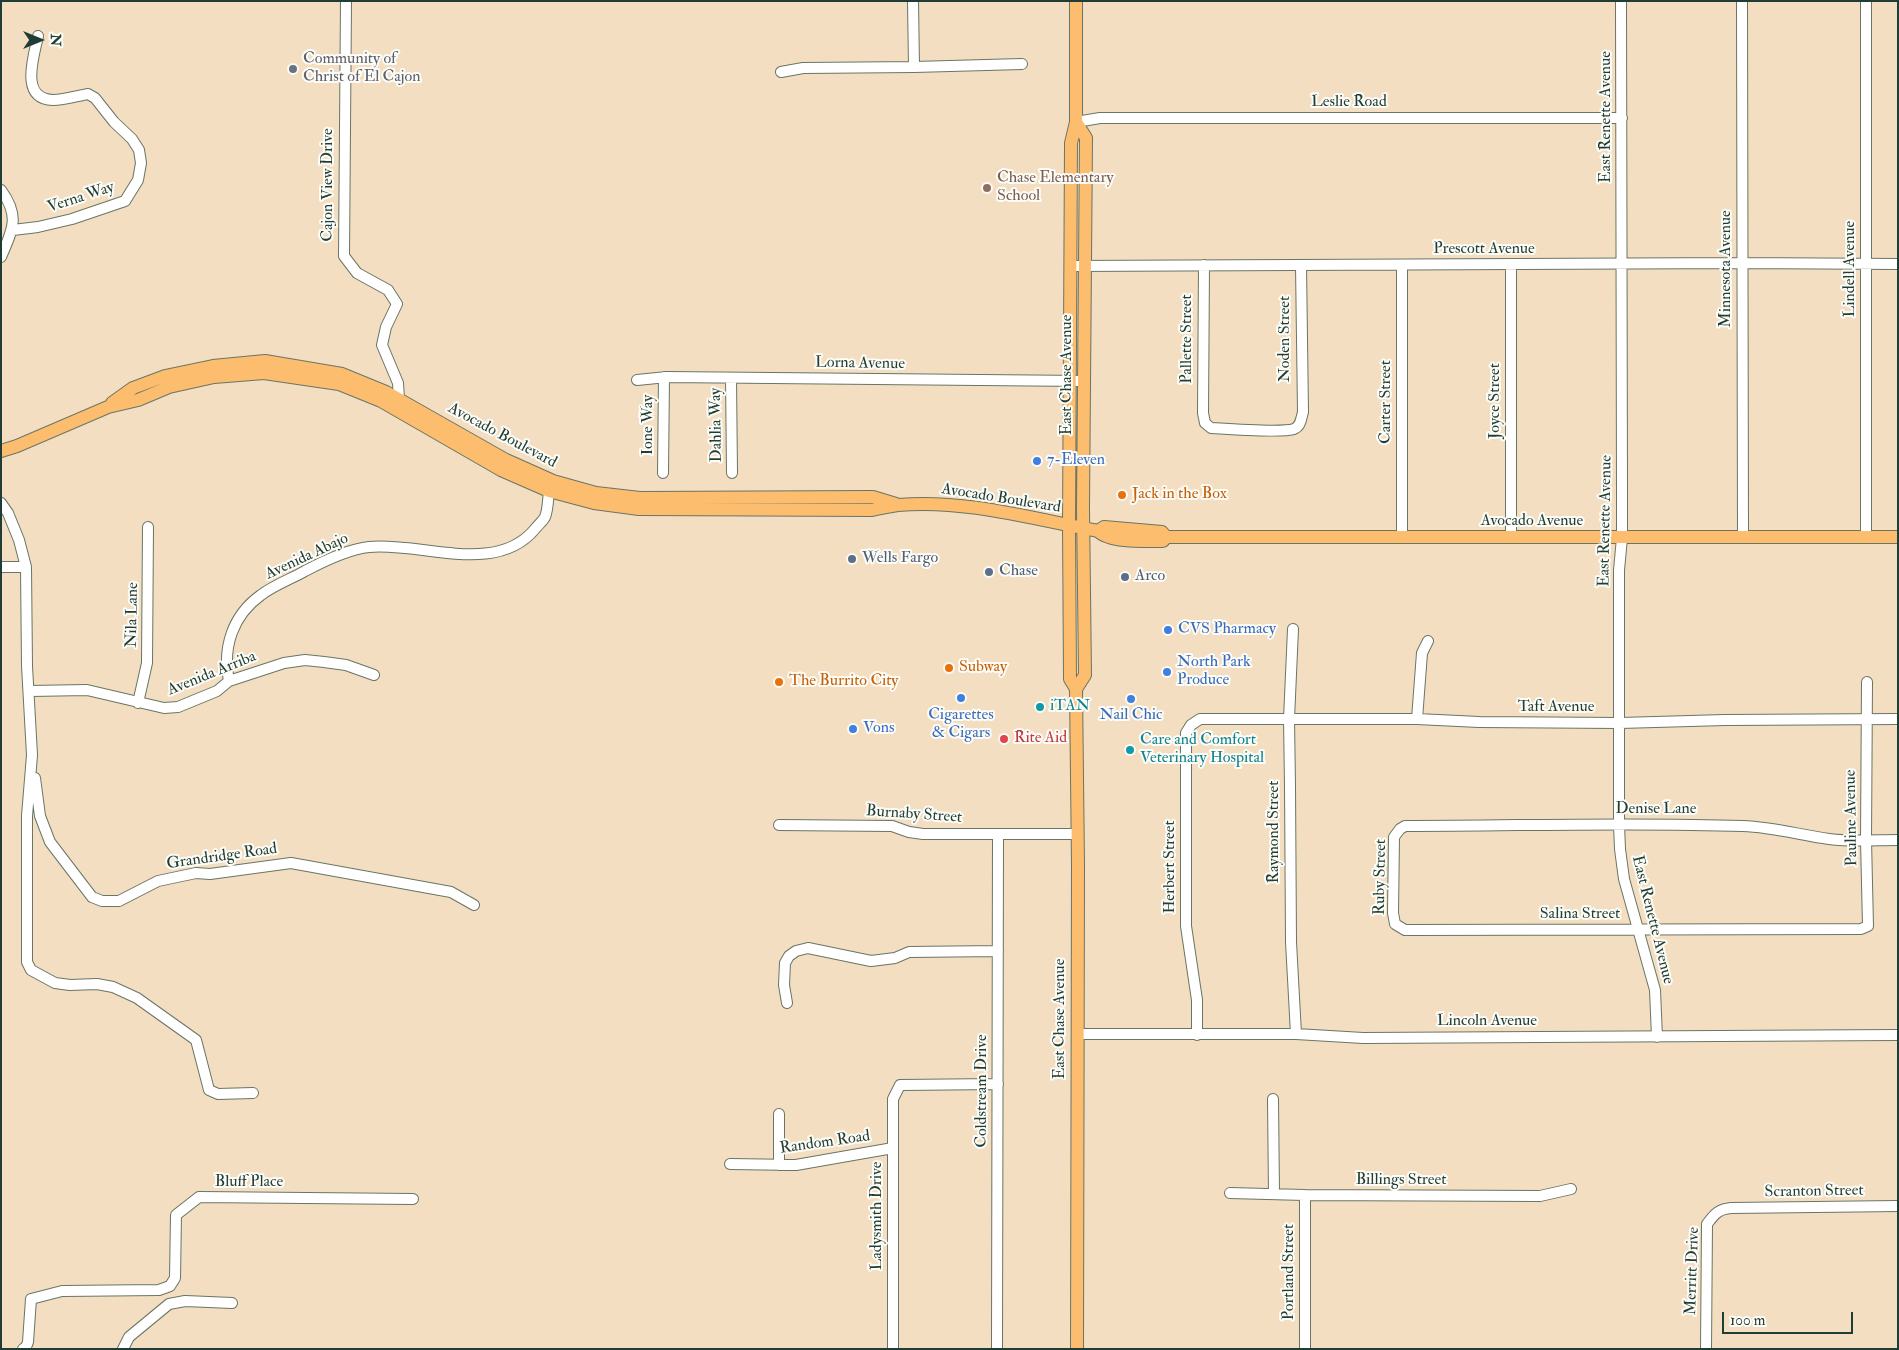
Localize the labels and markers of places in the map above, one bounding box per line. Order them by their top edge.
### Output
place label: Community of Christ of El Cajon [303,50,421,88]
marker: Community of Christ of El Cajon [287,63,299,75]
place label: Chase Elementary School [997,169,1113,207]
marker: Chase Elementary School [981,182,993,194]
place label: 7-Eleven [1047,451,1105,471]
marker: 7-Eleven [1031,455,1043,467]
place label: Jack in the Box [1132,485,1227,505]
marker: Jack in the Box [1116,489,1128,501]
place label: Wells Fargo [862,549,938,569]
marker: Wells Fargo [846,553,858,565]
place label: Chase [999,562,1038,582]
marker: Chase [983,566,995,578]
place label: Arco [1135,567,1165,587]
marker: Arco [1119,571,1131,583]
place label: CVS Pharmacy [1178,620,1276,640]
marker: CVS Pharmacy [1162,624,1174,636]
place label: North Park Produce [1177,653,1251,691]
place label: Subway [959,658,1007,678]
marker: Subway [943,662,955,674]
marker: North Park Produce [1161,666,1173,678]
place label: The Burrito City [789,672,898,692]
marker: The Burrito City [773,676,785,688]
marker: Cigarettes & Cigars [955,692,967,704]
marker: Nail Chic [1125,693,1137,705]
place label: iTAN [1050,697,1090,717]
marker: iTAN [1034,701,1046,713]
place label: Cigarettes & Cigars [928,706,994,744]
place label: Nail Chic [1100,706,1162,726]
place label: Vons [863,719,894,739]
marker: Vons [847,723,859,735]
place label: Rite Aid [1014,729,1067,749]
place label: Care and Comfort Veterinary Hospital [1140,731,1264,769]
marker: Rite Aid [998,733,1010,745]
marker: Care and Comfort Veterinary Hospital [1124,744,1136,756]

